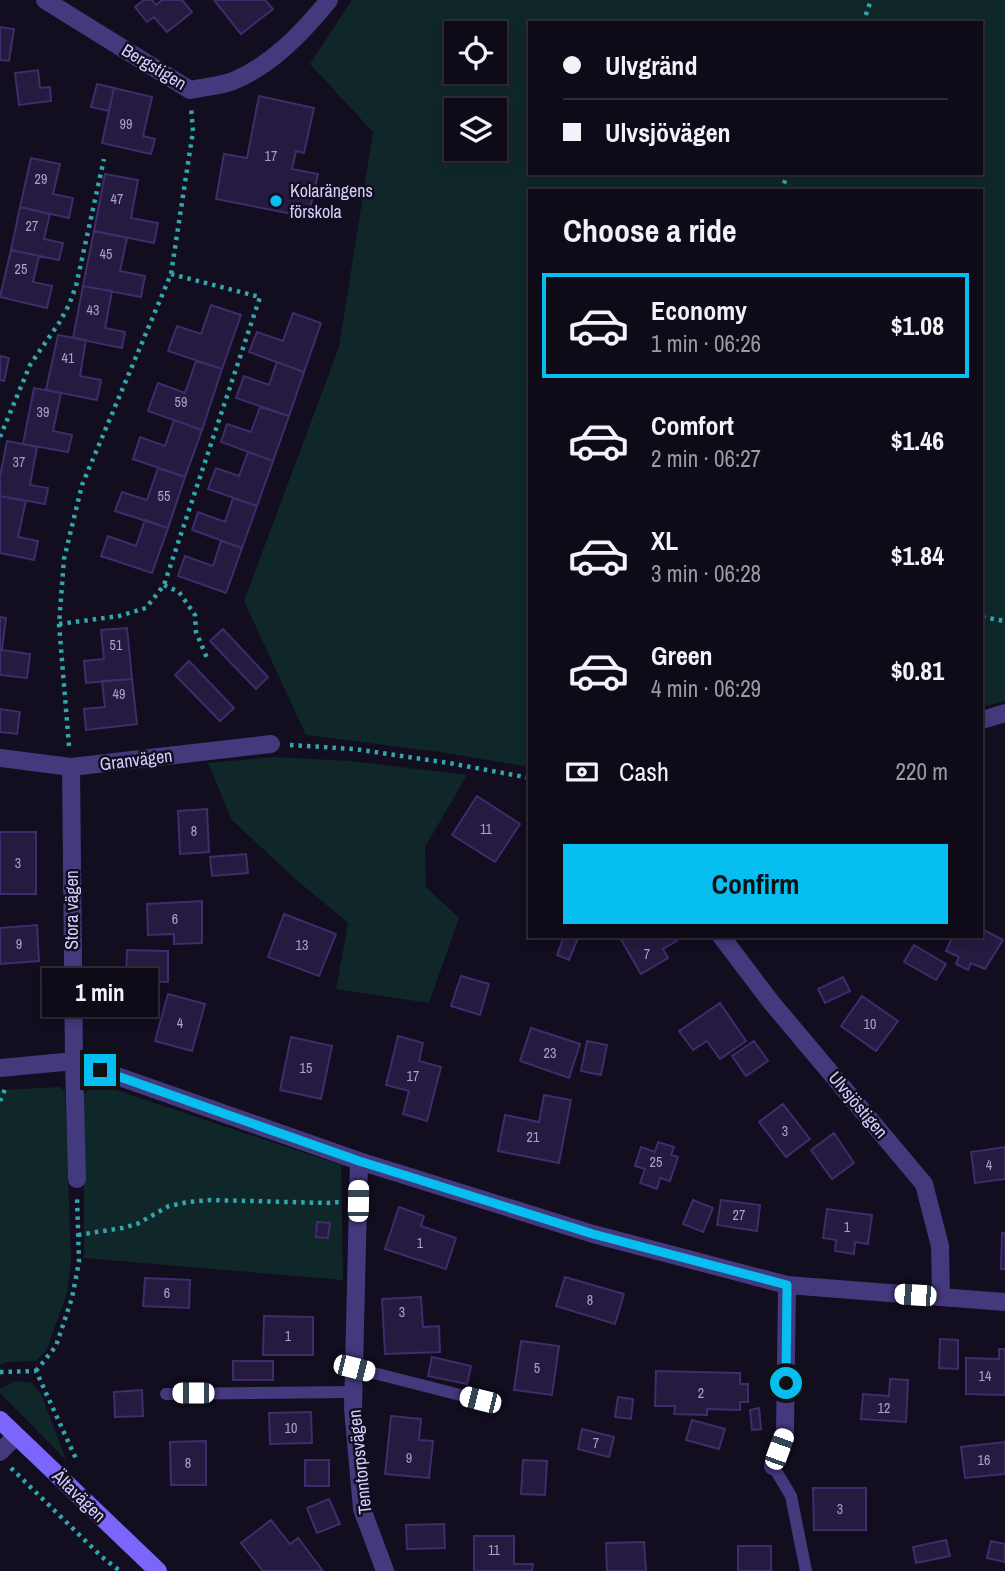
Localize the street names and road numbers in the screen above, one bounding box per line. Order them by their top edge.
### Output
street label: Bergstigen [117,37,191,96]
street label: Granvägen [98,743,174,776]
street label: Stora vägen [59,870,84,950]
street label: Ulvsjöstigen [823,1066,894,1144]
street label: Tenntorpsvägen [342,1409,377,1516]
street label: Ältavägen [46,1463,112,1527]

